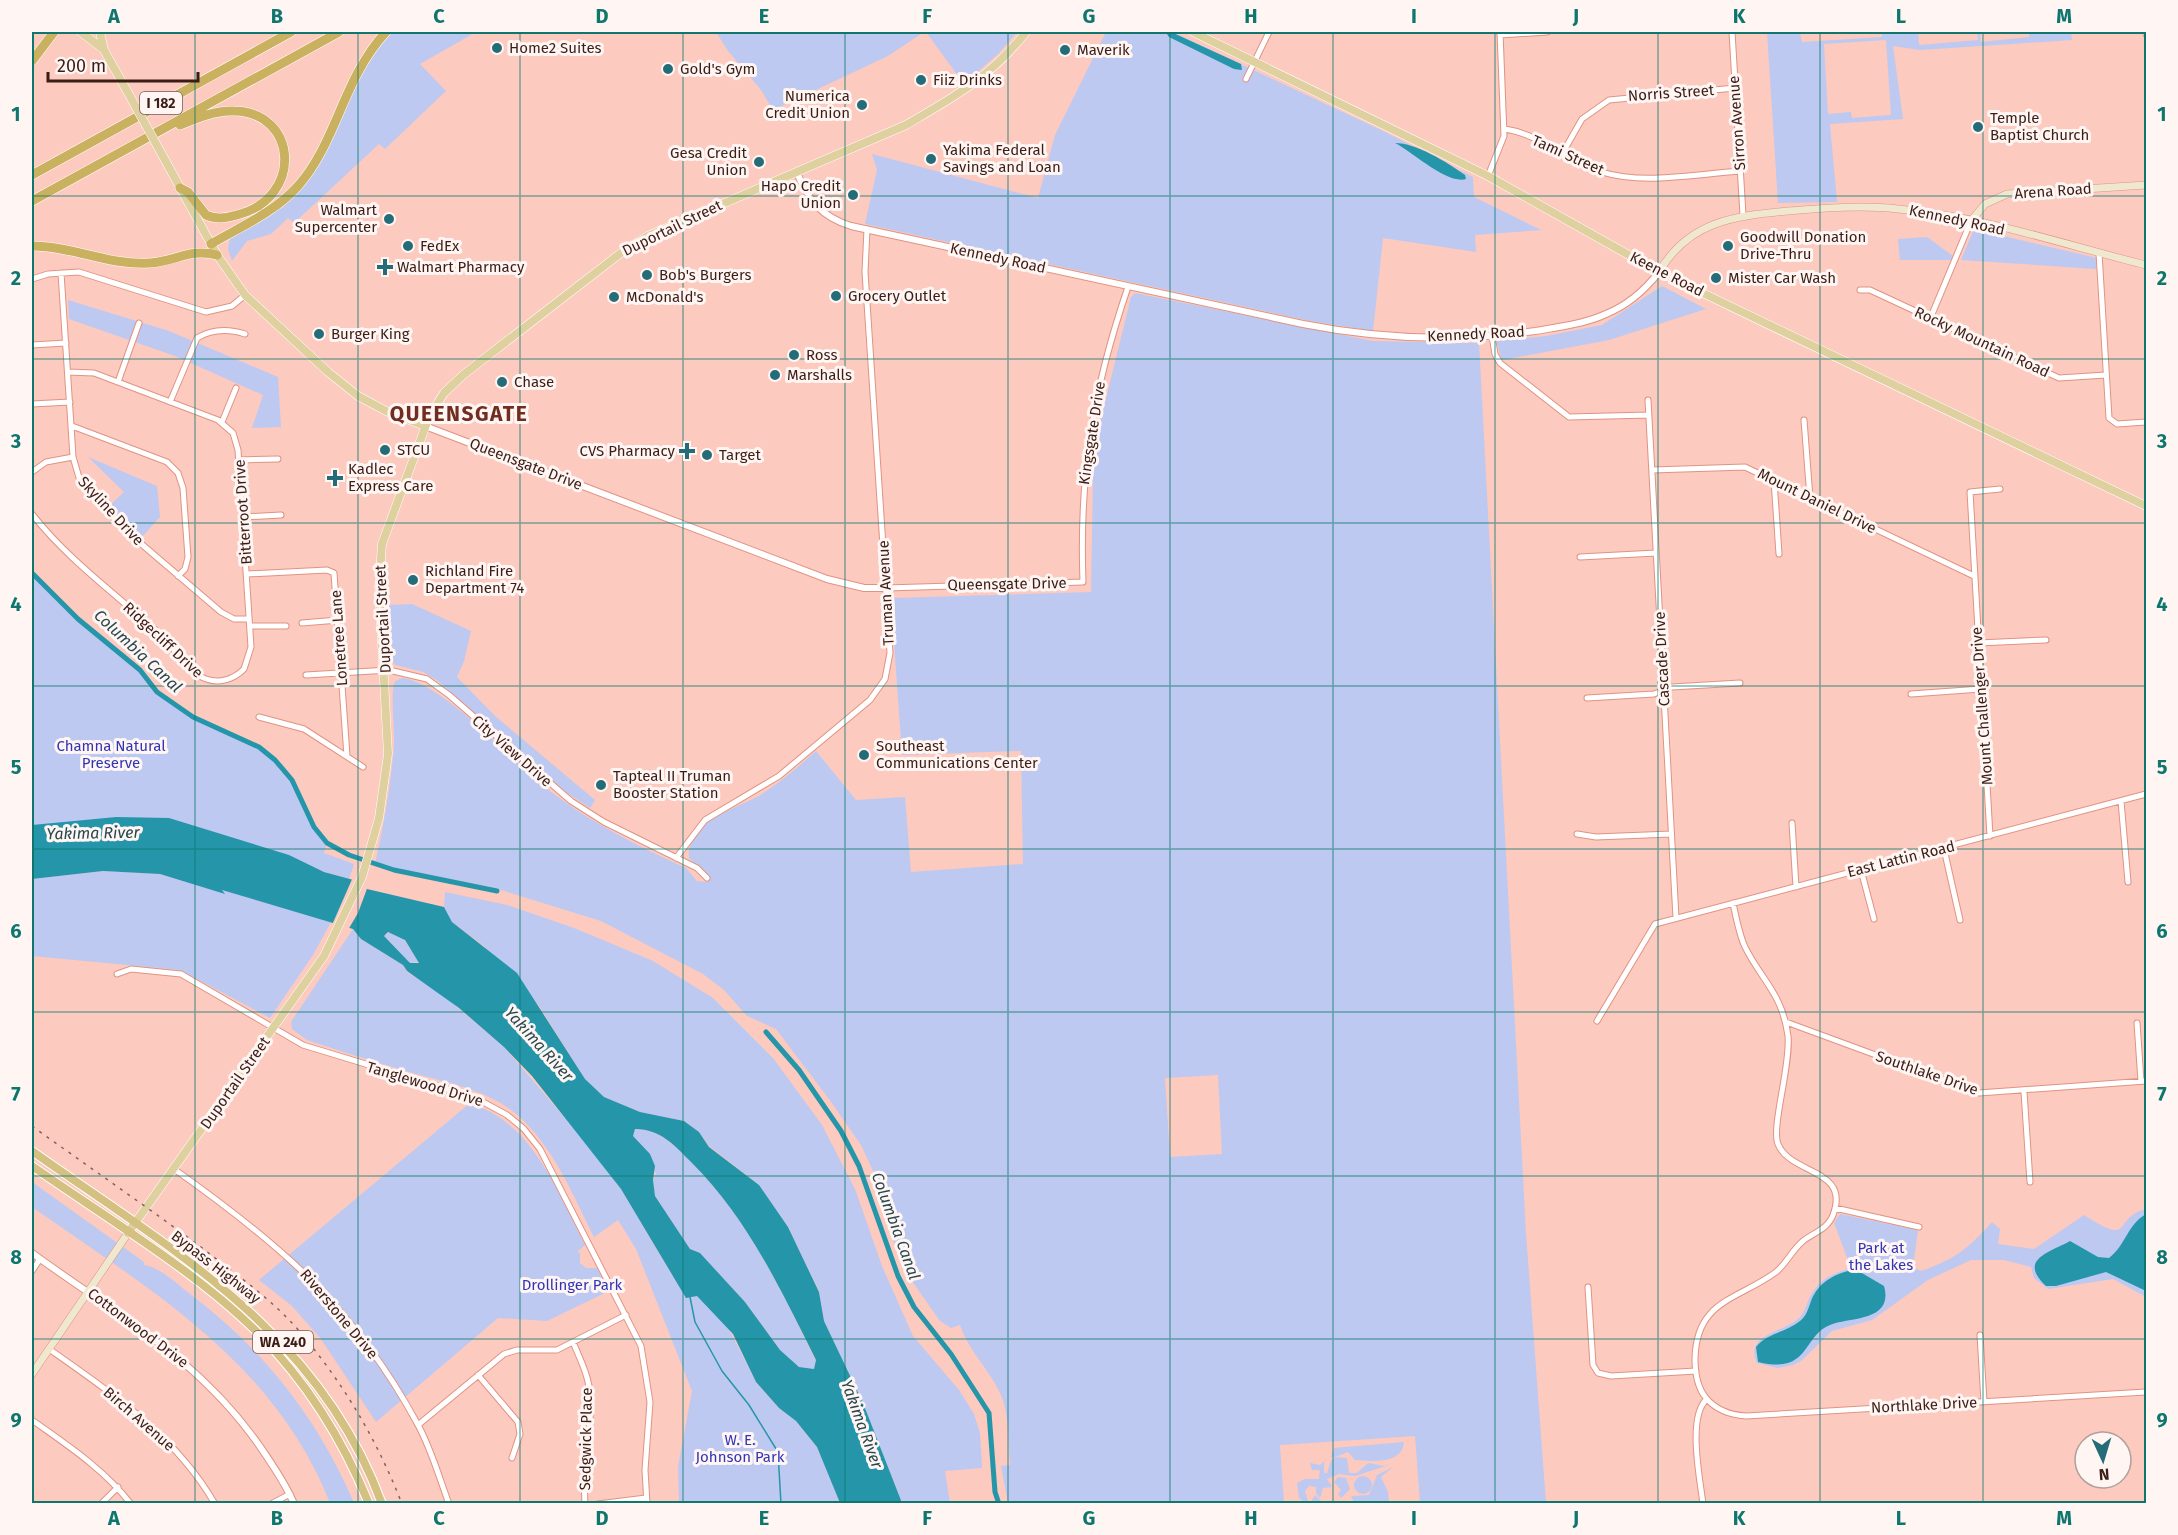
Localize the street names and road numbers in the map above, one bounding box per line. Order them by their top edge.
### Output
street label: Sirron Avenue [1725,75,1749,171]
street label: Norris Street [1627,81,1715,105]
road number: I 182 [140,92,182,114]
street label: Tami Street [1529,131,1607,179]
street label: Arena Road [2014,179,2092,203]
street label: Duportail Street [619,196,725,260]
street label: Kennedy Road [1907,201,2007,239]
street label: Kennedy Road [948,239,1048,277]
street label: Keene Road [1627,248,1707,300]
street label: Rocky Mountain Road [1912,303,2052,381]
street label: Kennedy Road [1427,322,1525,346]
street label: Kingsgate Drive [1075,380,1109,486]
street label: Queensgate Drive [467,434,585,494]
street label: Bitterroot Drive [230,459,256,565]
street label: Mount Daniel Drive [1755,464,1879,538]
street label: Skyline Drive [74,473,148,549]
street label: Truman Avenue [874,540,898,646]
street label: Duportail Street [371,564,395,674]
street label: Queensgate Drive [947,574,1067,594]
street label: Lonetree Lane [327,589,351,687]
street label: Ridgecliff Drive [119,598,207,682]
street label: Cascade Drive [1651,611,1673,707]
street label: Mount Challenger Drive [1967,626,1997,786]
street label: City View Drive [468,711,556,791]
street label: East Lattin Road [1845,837,1957,881]
street label: Duportail Street [196,1033,274,1133]
street label: Southlake Drive [1873,1047,1981,1099]
street label: Tanglewood Drive [365,1058,485,1110]
street label: Bypass Highway [168,1227,265,1308]
street label: Riverstone Drive [296,1266,382,1362]
street label: Cottonwood Drive [84,1284,192,1372]
road number: WA 240 [253,1331,313,1353]
street label: Birch Avenue [100,1383,178,1455]
street label: Sedgwick Place [576,1387,596,1491]
street label: Northlake Drive [1870,1393,1978,1417]

